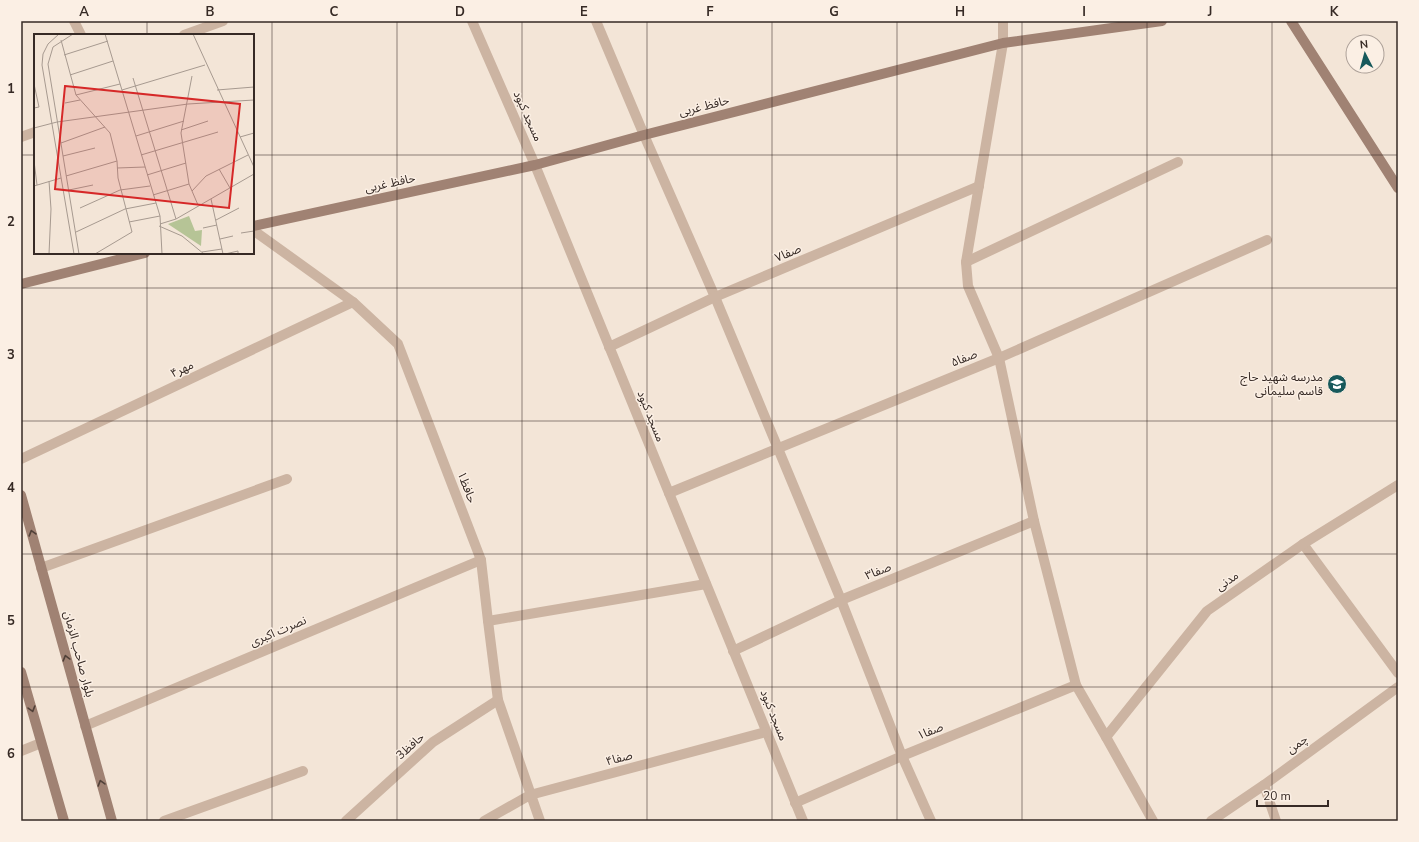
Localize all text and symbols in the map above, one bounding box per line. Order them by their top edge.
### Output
text: A [79,3,89,21]
text: B [206,3,215,21]
text: C [330,3,339,21]
text: D [455,3,465,21]
text: E [580,3,588,21]
text: F [706,3,714,21]
text: G [829,3,839,21]
text: H [955,3,965,21]
text: I [1082,3,1086,21]
text: J [1207,3,1212,21]
text: K [1330,3,1339,21]
inset map [34,34,254,254]
north arrow [1345,34,1385,74]
text: N [1359,37,1369,52]
text: 1 [7,80,15,98]
street label: مسجد کبود [510,88,546,144]
street label: حافظ غربی [677,92,731,120]
street label: حافظ غربی [363,170,417,196]
text: 2 [7,213,15,231]
street label: صفا۷ [772,240,804,266]
street label: صفا۵ [948,345,980,371]
text: 3 [7,346,15,364]
street label: مهر۴ [168,357,196,381]
place label: مدرسه شهید حاج قاسم سلیمانی [1240,369,1323,400]
school or university icon: مدرسه شهید حاج قاسم سلیمانی [1326,373,1348,395]
street label: مسجد کبود [633,388,669,444]
street label: حافظ۱ [454,469,480,505]
text: 4 [7,479,15,497]
one-way arrow [28,530,36,536]
street label: صفا۳ [862,558,894,584]
street label: مدنی [1212,567,1242,595]
street label: بلوار صاحب الزمان [60,609,98,699]
text: 5 [7,612,15,630]
street label: نصرت اکبری [247,612,309,650]
one-way arrow [62,655,71,662]
street label: مسجد کبود [756,687,792,743]
one-way arrow [27,705,36,712]
street label: صفا۱ [914,718,946,744]
street label: حافظ3 [392,729,428,763]
street label: چمن [1283,731,1311,757]
text: 6 [7,745,15,763]
street label: صفا۴ [604,747,634,769]
one-way arrow [97,780,106,787]
scale bar [1257,782,1328,808]
text: 20 m [1263,788,1291,804]

